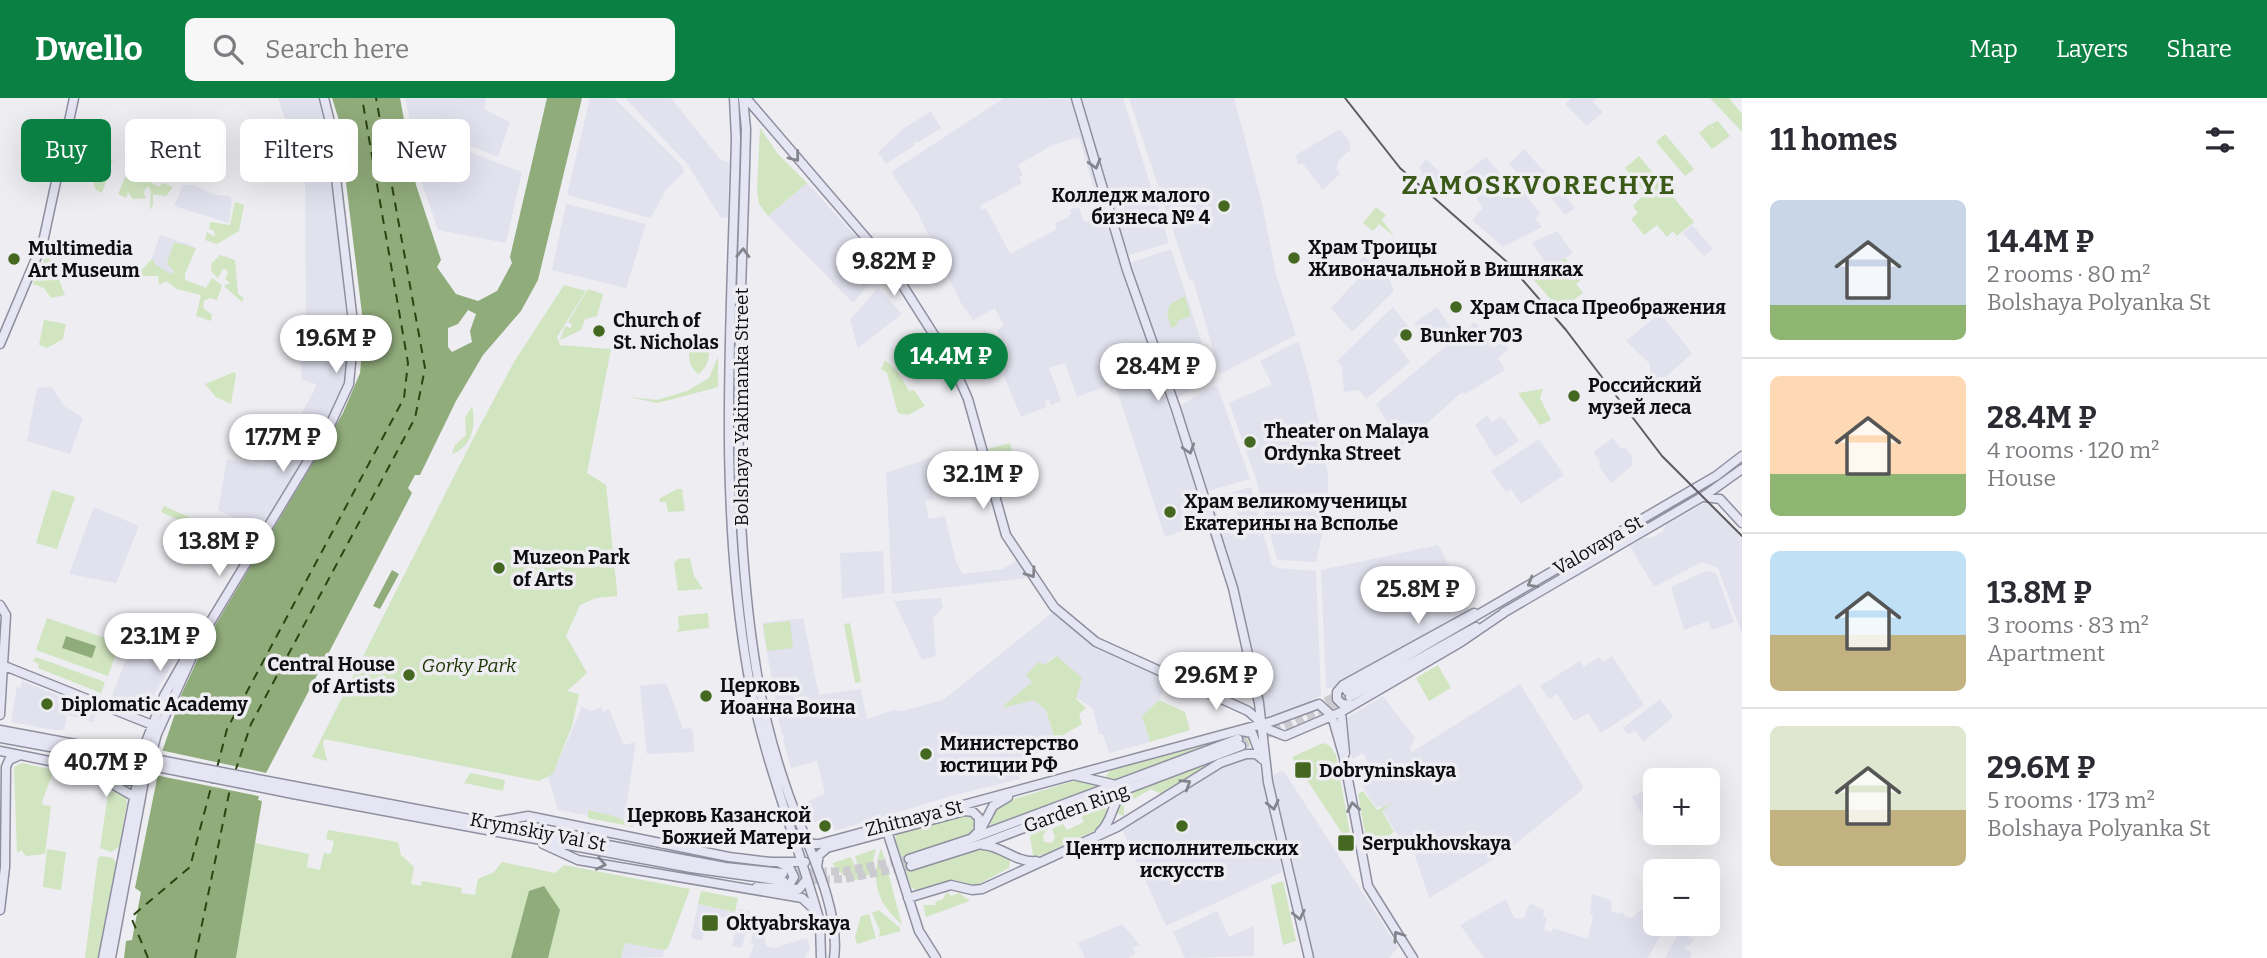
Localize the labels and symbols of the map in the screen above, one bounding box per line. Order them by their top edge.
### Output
one-way arrow [787,150,800,162]
one-way arrow [1086,157,1101,169]
district label: ZAMOSKVORECHYE [1401,170,1677,201]
place label: Колледж малого бизнеса № 4 [1051,184,1210,229]
marker: Колледж малого бизнеса № 4 [1216,198,1232,214]
place label: Храм Троицы Живоначальной в Вишняках [1308,236,1584,281]
place label: Multimedia Art Museum [28,237,140,282]
pin: 9.82M ₽ [829,238,959,298]
one-way arrow [735,248,750,259]
marker: Храм Троицы Живоначальной в Вишняках [1286,250,1302,266]
marker: Multimedia Art Museum [6,251,22,267]
street label: Bolshaya Yakimanka Street [730,288,753,526]
place label: Храм Спаса Преображения [1470,296,1726,319]
marker: Храм Спаса Преображения [1448,299,1464,315]
place label: Church of St. Nicholas [613,309,719,354]
pin: 19.6M ₽ [271,316,401,375]
marker: Church of St. Nicholas [591,323,607,339]
place label: Bunker 703 [1420,324,1523,347]
marker: Bunker 703 [1398,327,1414,343]
pin: 14.4M ₽ [886,334,1016,393]
pin: 28.4M ₽ [1093,344,1223,403]
place label: Российский музей леса [1588,374,1702,419]
marker: Российский музей леса [1566,388,1582,404]
pin: 17.7M ₽ [218,414,348,474]
place label: Theater on Malaya Ordynka Street [1264,420,1429,465]
marker: Theater on Malaya Ordynka Street [1242,434,1258,450]
one-way arrow [1181,443,1195,455]
pin: 32.1M ₽ [918,452,1048,511]
place label: Храм великомученицы Екатерины на Всполье [1184,490,1407,535]
marker: Храм великомученицы Екатерины на Всполье [1162,504,1178,520]
street label: Valovaya St [1549,510,1647,580]
pin: 13.8M ₽ [154,518,284,578]
place label: Muzeon Park of Arts [513,546,631,591]
marker: Muzeon Park of Arts [491,560,507,576]
one-way arrow [1023,565,1035,578]
pin: 25.8M ₽ [1353,566,1483,626]
one-way arrow [1526,575,1539,588]
pin: 23.1M ₽ [95,614,225,673]
pin: 29.6M ₽ [1151,652,1281,712]
place label: Central House of Artists [267,653,395,698]
park label: Gorky Park [422,654,517,677]
marker: Central House of Artists [401,667,417,683]
place label: Церковь Иоанна Воина [720,674,856,719]
marker: Церковь Иоанна Воина [698,688,714,704]
place label: Diplomatic Academy [61,693,248,716]
marker: Diplomatic Academy [39,696,55,712]
place label: Министерство юстиции РФ [940,732,1079,777]
pin: 40.7M ₽ [41,740,171,799]
marker: Министерство юстиции РФ [918,746,934,762]
place label: Dobryninskaya [1319,759,1456,782]
marker: Dobryninskaya [1293,760,1313,780]
street label: Garden Ring [1020,778,1132,838]
one-way arrow [1179,779,1192,792]
street label: Zhitnaya St [863,795,965,841]
one-way arrow [1265,799,1279,811]
one-way arrow [1346,801,1361,813]
place label: Церковь Казанской Божией Матери [627,804,811,849]
street label: Krymskiy Val St [468,808,608,856]
marker: Церковь Казанской Божией Матери [817,818,833,834]
marker: Центр исполнительских искусств [1174,818,1190,834]
place label: Serpukhovskaya [1362,832,1511,855]
marker: Serpukhovskaya [1336,833,1356,853]
place label: Центр исполнительских искусств [1065,837,1299,882]
one-way arrow [595,856,607,871]
one-way arrow [1291,909,1305,921]
place label: Oktyabrskaya [726,912,851,935]
marker: Oktyabrskaya [700,913,720,933]
one-way arrow [1394,931,1406,944]

